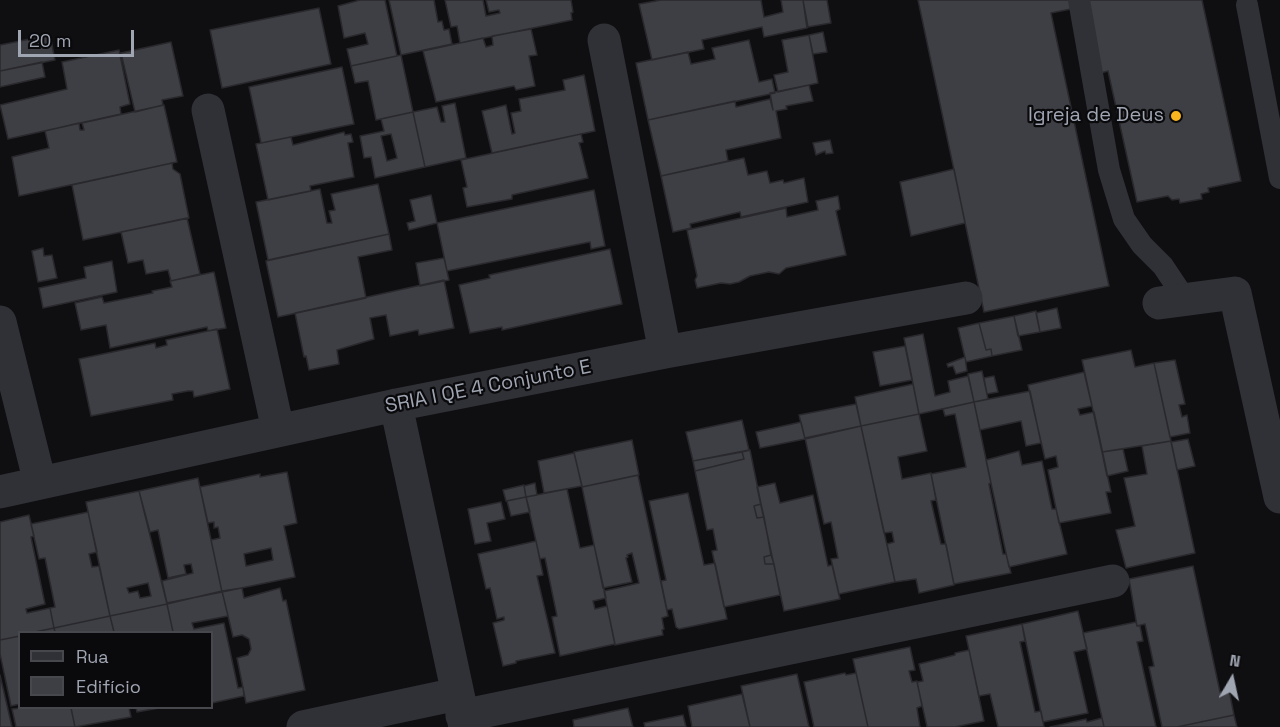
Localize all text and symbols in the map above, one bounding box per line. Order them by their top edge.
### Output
scale bar [21,18,136,56]
text: 20 m [29,29,72,52]
place label: Igreja de Deus [1028,104,1164,128]
marker: Igreja de Deus [1169,109,1183,123]
street label: SRIA I QE 4 Conjunto E [383,355,593,419]
legend [18,631,213,709]
text: Rua [76,645,109,668]
north arrow [1202,649,1262,709]
text: N [1228,650,1242,672]
text: Edifício [76,675,141,698]

